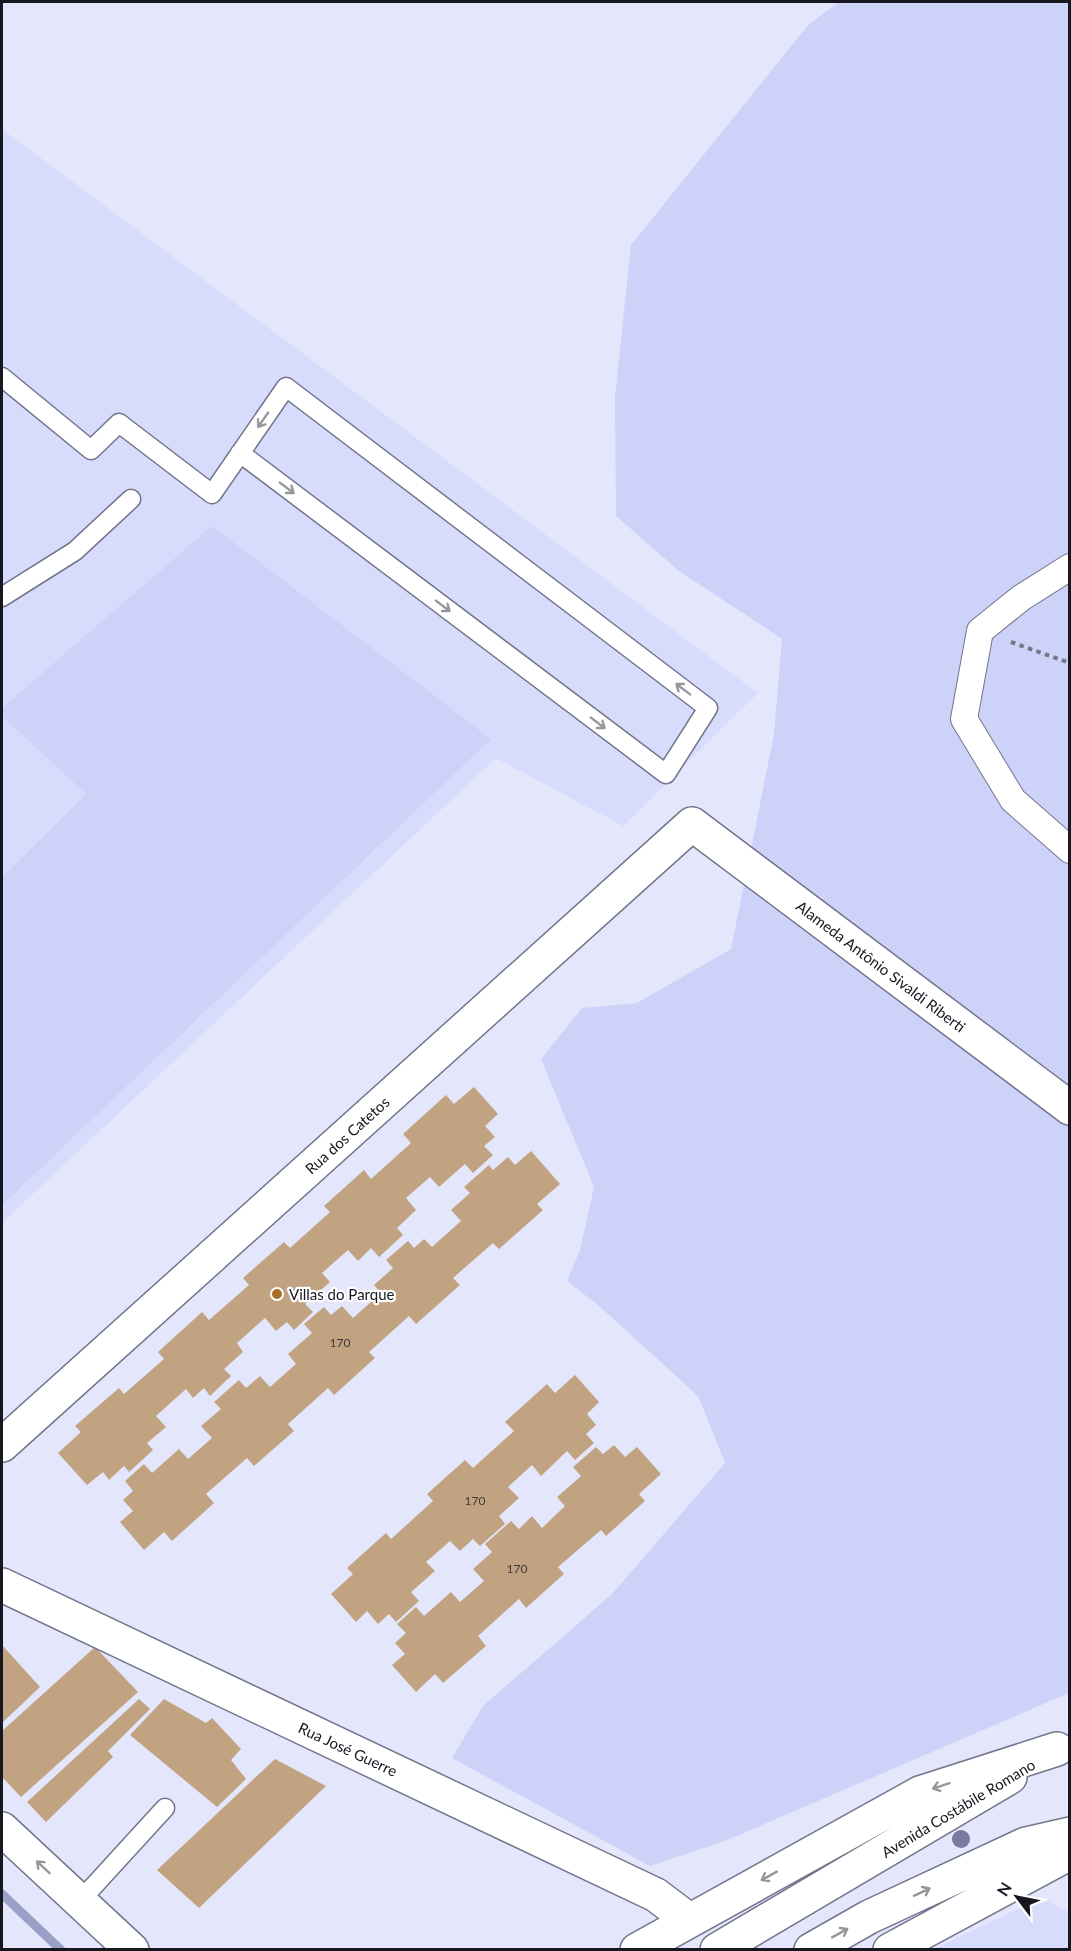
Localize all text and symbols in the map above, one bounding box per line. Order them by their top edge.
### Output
one-way arrow [257,411,269,428]
one-way arrow [279,482,295,494]
one-way arrow [434,599,450,612]
one-way arrow [676,682,692,695]
one-way arrow [590,717,606,730]
street label: Alameda Antônio Sivaldi Riberti [793,896,969,1036]
street label: Rua dos Catetos [301,1093,393,1177]
place label: Villas do Parque [289,1285,395,1303]
marker: Villas do Parque [270,1287,284,1301]
house number: 170 [330,1335,350,1350]
house number: 170 [465,1493,485,1508]
house number: 170 [507,1561,527,1576]
street label: Rua José Guerre [296,1718,400,1780]
street label: Avenida Costábile Romano [878,1755,1038,1861]
one-way arrow [932,1781,951,1792]
one-way arrow [35,1860,50,1874]
north arrow [987,1867,1047,1927]
one-way arrow [761,1870,778,1882]
text: N [993,1879,1015,1899]
one-way arrow [913,1886,931,1897]
one-way arrow [831,1927,848,1939]

